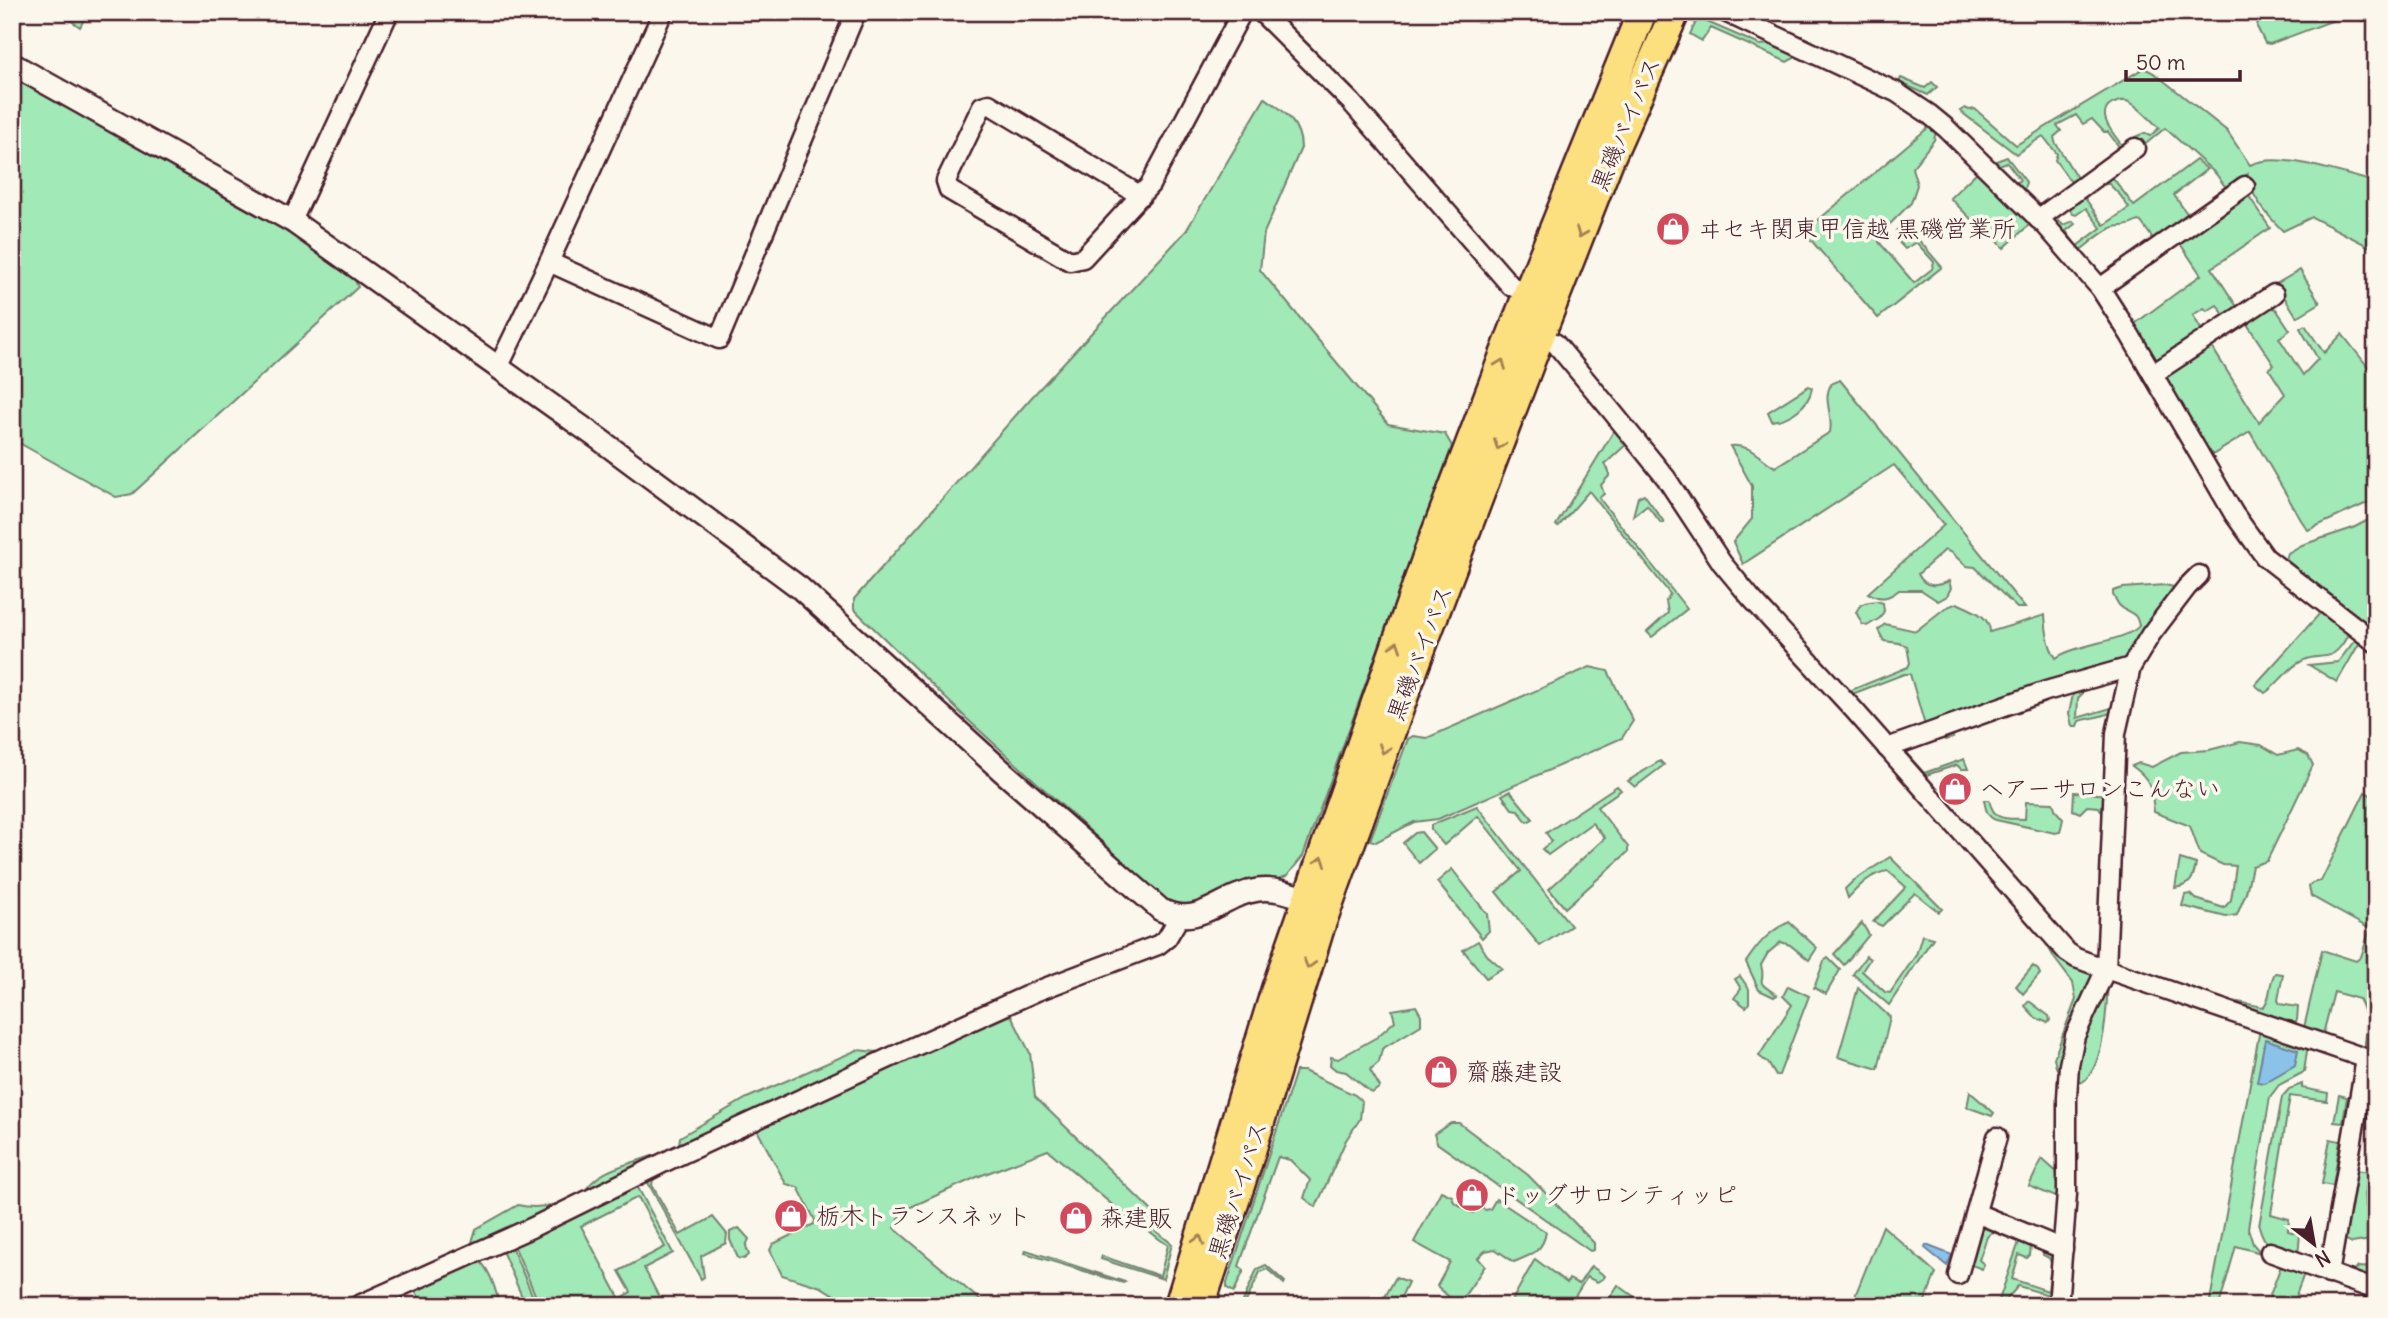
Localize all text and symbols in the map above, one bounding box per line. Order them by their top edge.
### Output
scale bar [2126,38,2239,82]
text: 50 m [2136,49,2185,76]
street label: 黒磯バイパス [1583,52,1667,196]
shop icon: ヰセキ関東甲信越 黒磯営業所 [1654,210,1692,248]
place label: ヰセキ関東甲信越 黒磯営業所 [1698,213,2016,243]
one-way arrow [1575,226,1589,238]
one-way arrow [1493,358,1507,370]
one-way arrow [1493,438,1507,450]
street label: 黒磯バイパス [1379,580,1459,725]
one-way arrow [1388,640,1402,653]
one-way arrow [1378,743,1392,755]
shop icon: ヘアーサロンこんない [1936,770,1974,808]
place label: ヘアーサロンこんない [1980,773,2220,803]
one-way arrow [1313,855,1327,867]
one-way arrow [1303,957,1317,970]
shop icon: 齋藤建設 [1422,1053,1460,1091]
place label: 齋藤建設 [1466,1056,1562,1086]
street label: 黒磯バイパス [1201,1117,1273,1263]
shop icon: ドッグサロンティッピ [1453,1176,1491,1214]
place label: ドッグサロンティッピ [1496,1179,1737,1209]
shop icon: 栃木トランスネット [772,1197,810,1235]
shop icon: 森建販 [1057,1199,1095,1237]
place label: 栃木トランスネット [816,1200,1031,1230]
place label: 森建販 [1100,1202,1172,1232]
north arrow [2280,1210,2350,1280]
one-way arrow [1190,1235,1205,1247]
text: N [2311,1245,2335,1272]

